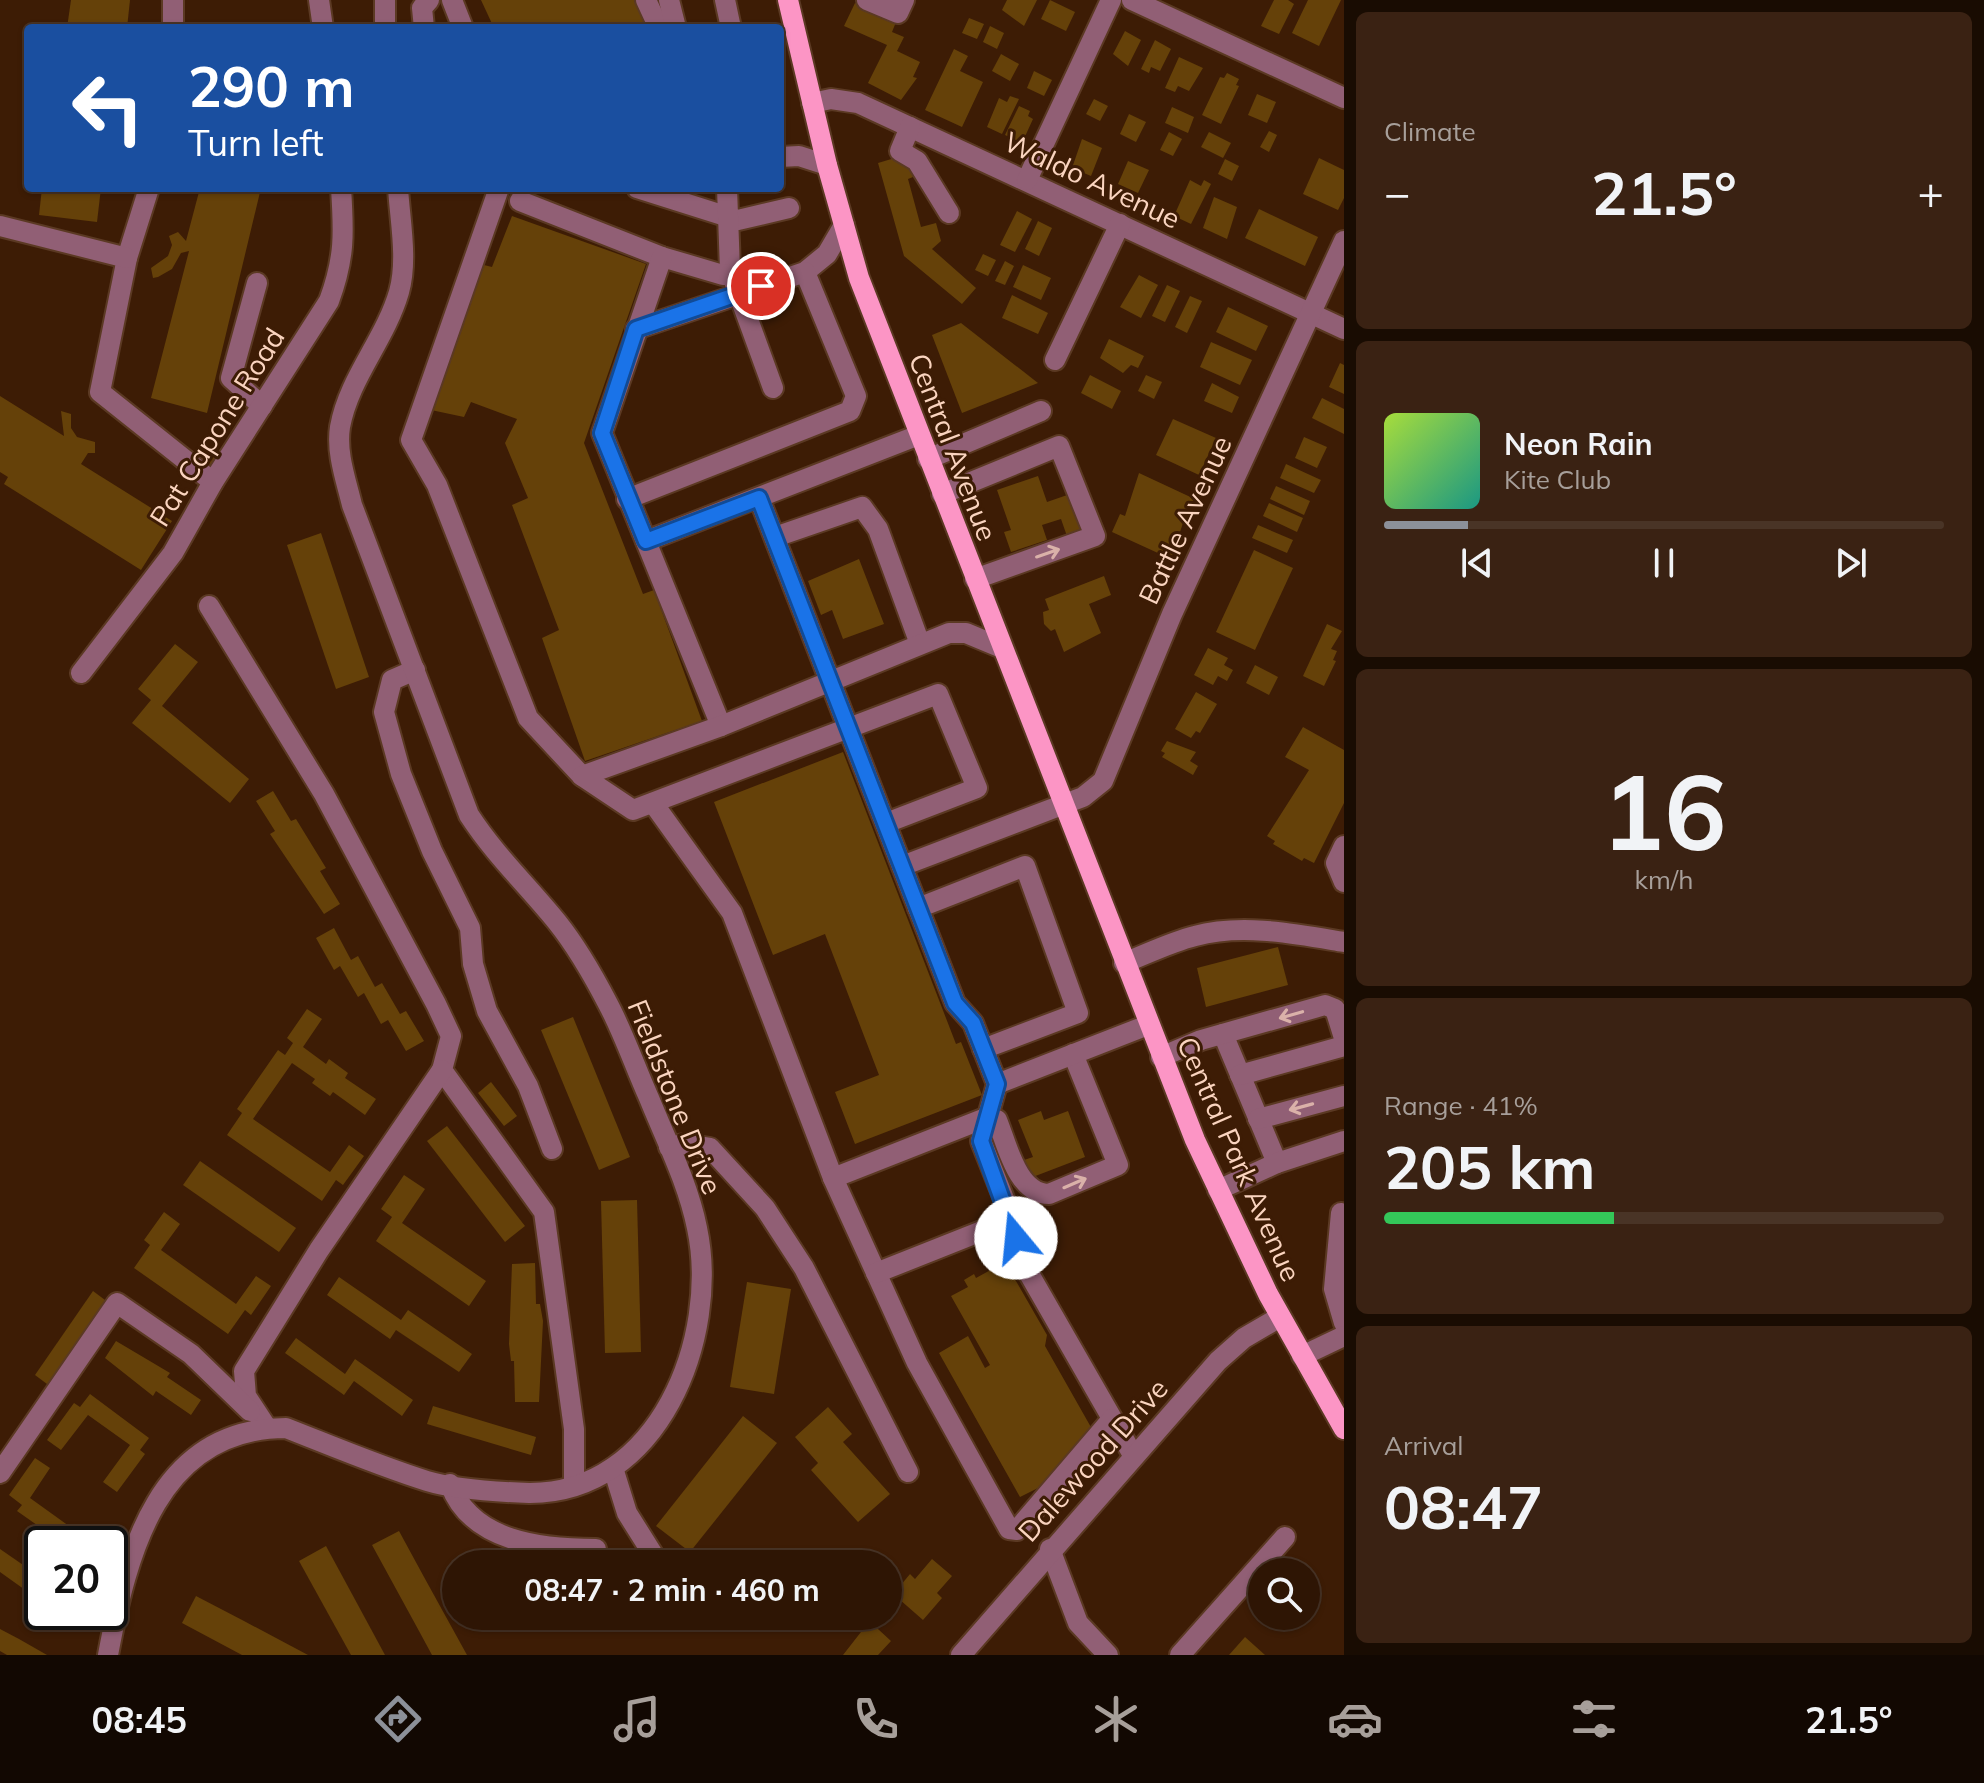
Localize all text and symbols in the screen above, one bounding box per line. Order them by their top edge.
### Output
text: 290 m [188,51,355,121]
icon: left [56,56,160,160]
text: Climate [1384,115,1476,148]
text: Turn left [188,120,324,165]
street label: Waldo Avenue [998,123,1186,236]
text: 21.5° [1591,155,1737,230]
text: − [1384,165,1410,220]
text: + [1918,165,1944,220]
pin [727,252,795,320]
icon: arrive [739,264,783,308]
street label: Pat Capone Road [141,321,292,532]
street label: Central Avenue [902,348,1005,545]
text: Neon Rain [1504,425,1653,463]
street label: Battle Avenue [1130,430,1239,610]
text: Kite Club [1504,463,1611,496]
icon: previous [1455,541,1499,585]
icon: pause [1642,541,1686,585]
icon: next [1829,541,1873,585]
one-way arrow [1035,544,1060,559]
text: 16 [1602,745,1726,876]
text: km/h [1635,863,1693,896]
street label: Fieldstone Drive [620,994,730,1199]
one-way arrow [1278,1008,1304,1023]
street label: Central Park Avenue [1170,1031,1309,1287]
text: Range · 41% [1384,1089,1538,1122]
one-way arrow [1289,1101,1314,1116]
text: 205 km [1384,1129,1596,1204]
one-way arrow [1062,1175,1087,1189]
position arrow [974,1196,1058,1280]
street label: Dalewood Drive [1010,1371,1175,1548]
text: Arrival [1384,1429,1464,1462]
text: 08:47 [1384,1469,1543,1544]
speed limit sign: 20 [24,1526,128,1630]
map controls [1248,1558,1320,1630]
button: search [1248,1558,1320,1630]
text: 08:47 · 2 min · 460 m [524,1571,820,1609]
icon: directions [370,1691,426,1747]
icon: music [609,1691,665,1747]
icon: phone [848,1691,904,1747]
icon: climate [1088,1691,1144,1747]
icon: car [1327,1691,1383,1747]
icon: filters [1566,1691,1622,1747]
text: 08:45 [92,1697,187,1742]
text: 21.5° [1805,1697,1892,1742]

